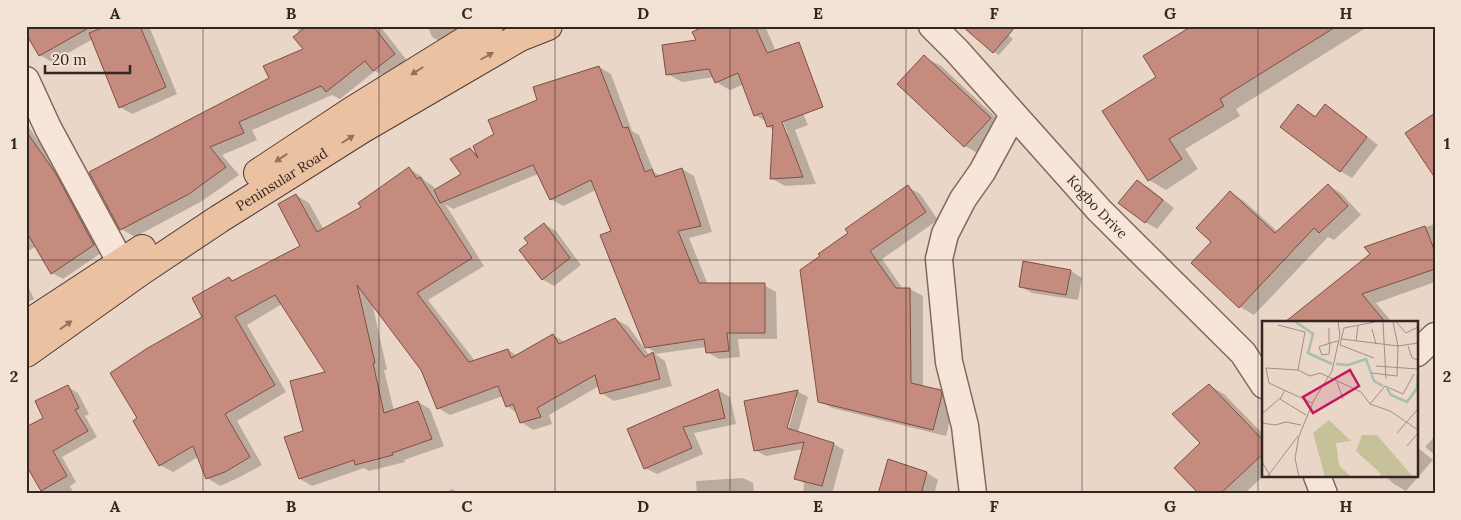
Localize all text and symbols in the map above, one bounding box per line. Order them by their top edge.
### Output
text: A [110,3,121,23]
text: B [286,3,297,23]
text: C [461,3,473,23]
text: D [637,3,649,23]
text: E [813,3,823,23]
text: F [989,3,999,23]
text: G [1164,3,1176,23]
text: H [1340,3,1353,23]
scale bar [45,42,130,74]
text: 20 m [52,50,87,69]
one-way arrow [481,52,494,61]
one-way arrow [411,66,424,75]
text: 1 [11,133,17,153]
text: 1 [1444,133,1450,153]
one-way arrow [341,134,354,143]
street label: Peninsular Road [232,144,331,215]
one-way arrow [274,153,287,163]
street label: Kogbo Drive [1063,171,1132,243]
one-way arrow [59,320,73,330]
inset map [1262,321,1418,478]
text: 2 [10,366,18,386]
text: 2 [1443,366,1451,386]
text: A [110,496,121,516]
text: B [286,496,297,516]
text: C [461,496,473,516]
text: D [637,496,649,516]
text: E [813,496,823,516]
text: F [989,496,999,516]
text: G [1164,496,1176,516]
text: H [1340,496,1353,516]

